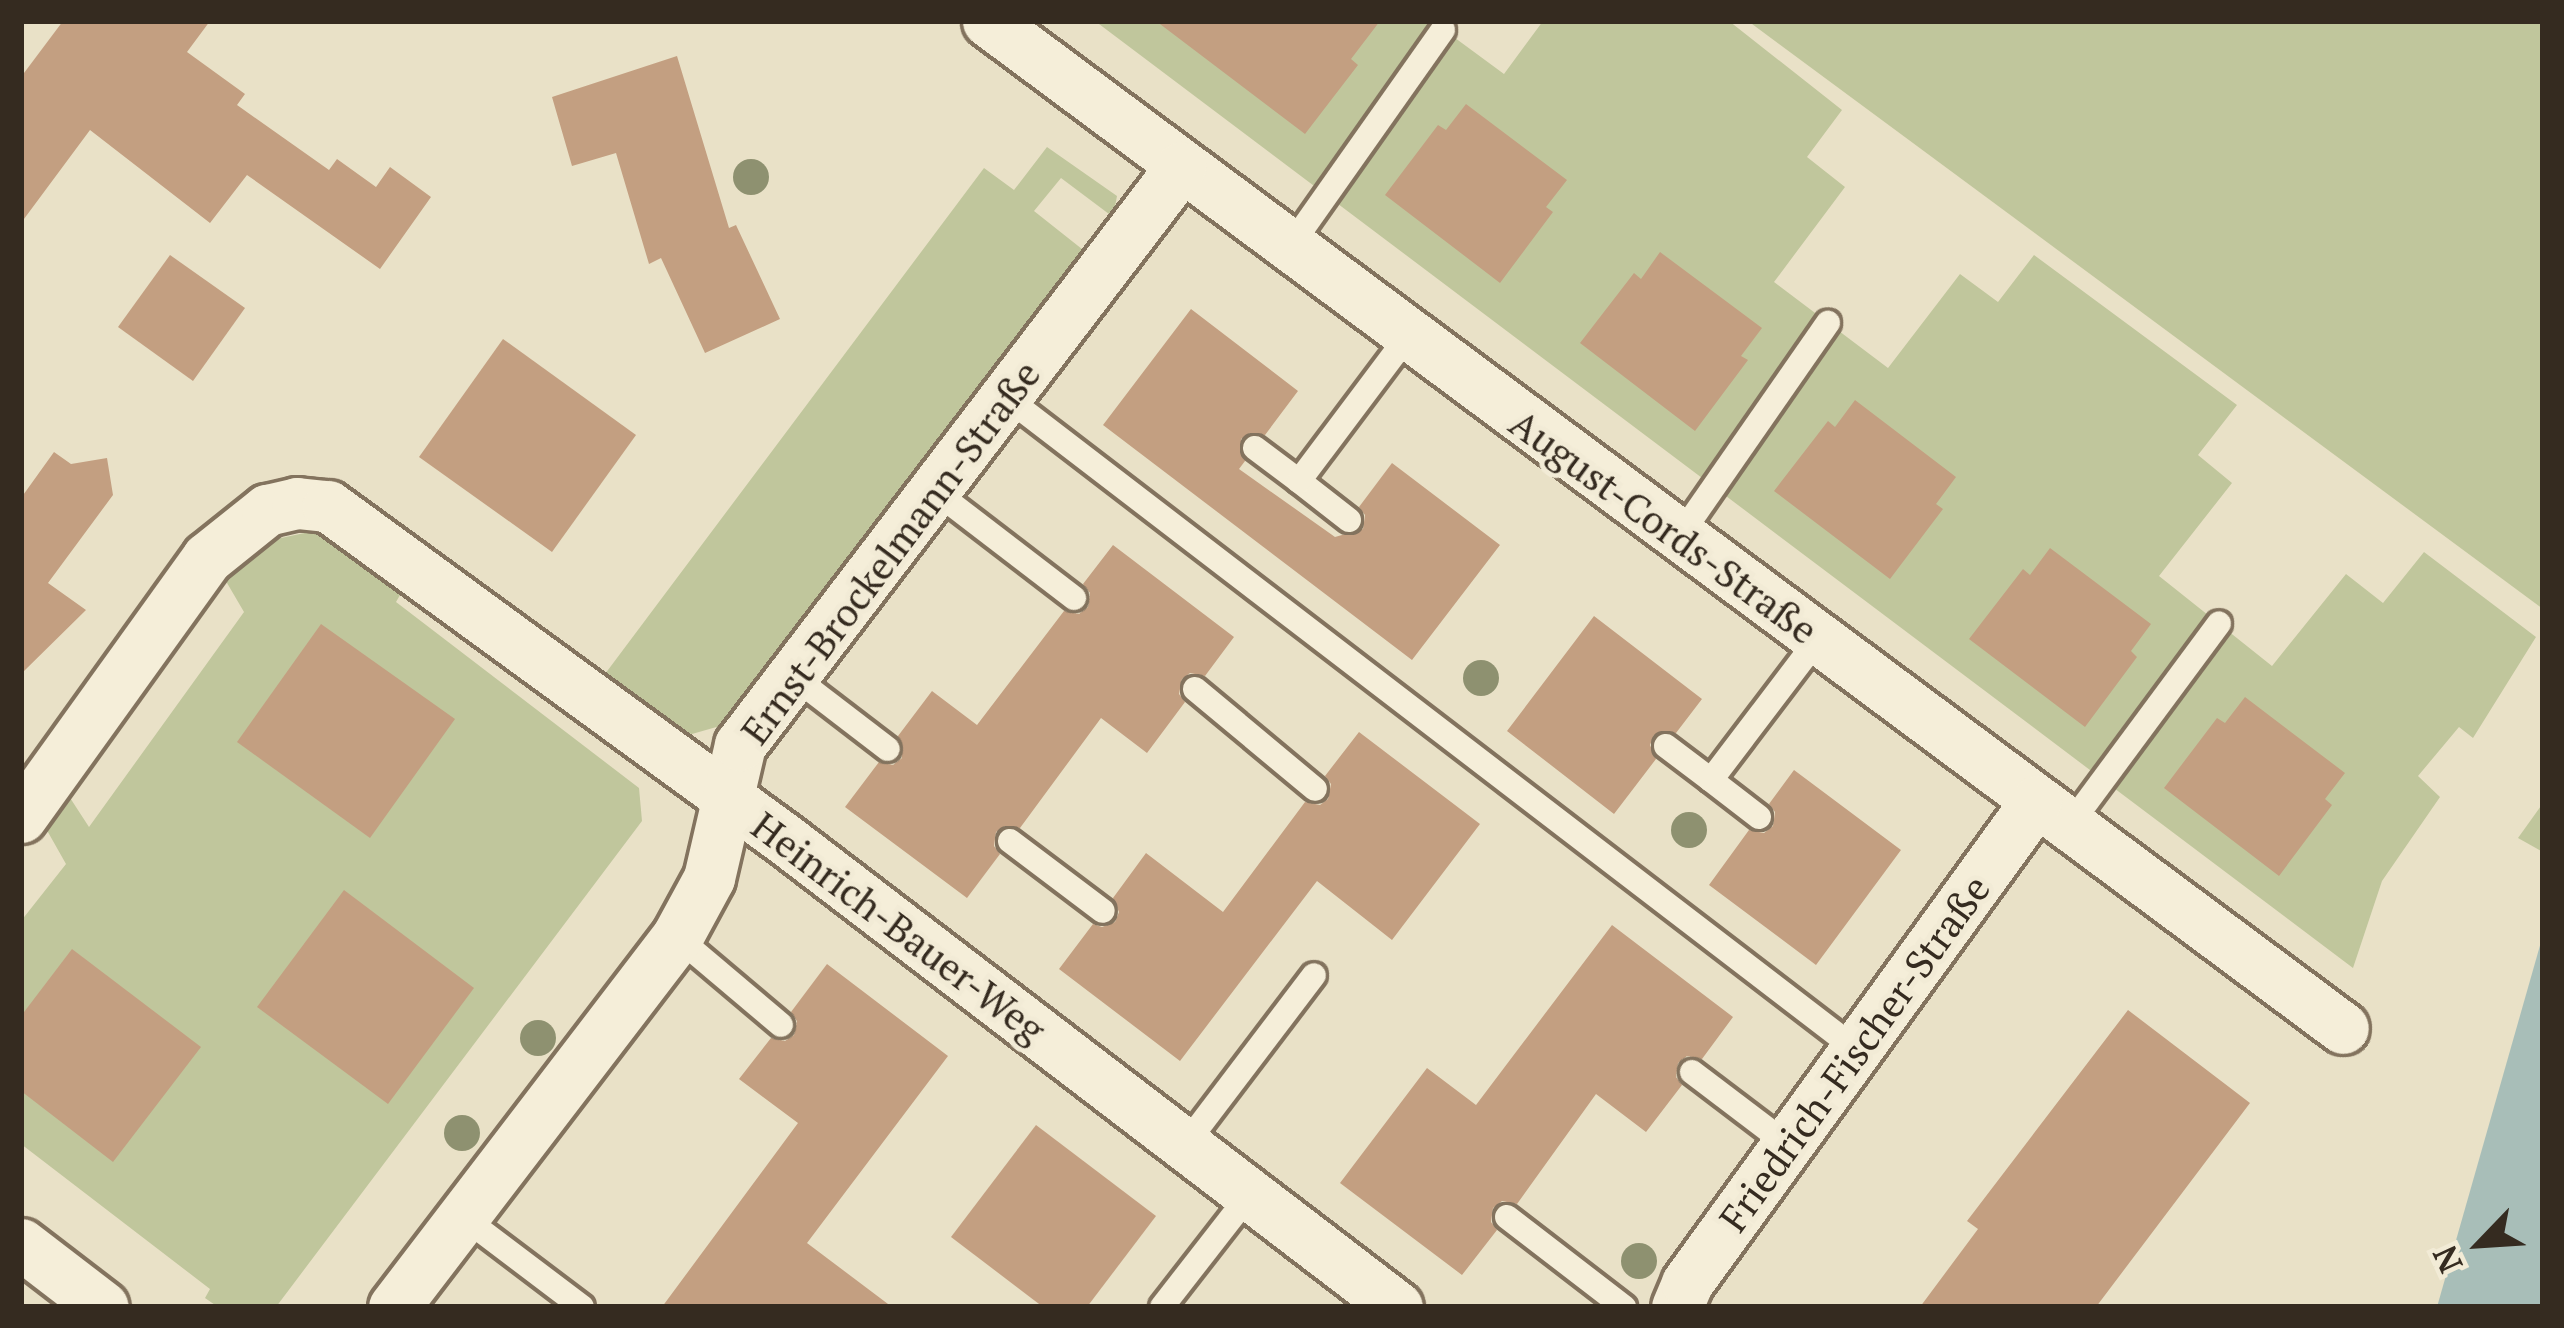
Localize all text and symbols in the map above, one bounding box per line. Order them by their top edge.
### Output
street label: Ernst-Brockelmann-Straße [731,351,1049,753]
street label: August-Cords-Straße [1501,399,1827,653]
street label: Heinrich-Bauer-Weg [743,801,1055,1053]
street label: Friedrich-Fischer-Straße [1709,866,1999,1240]
north arrow [2420,1184,2540,1304]
text: N [2422,1239,2472,1280]

